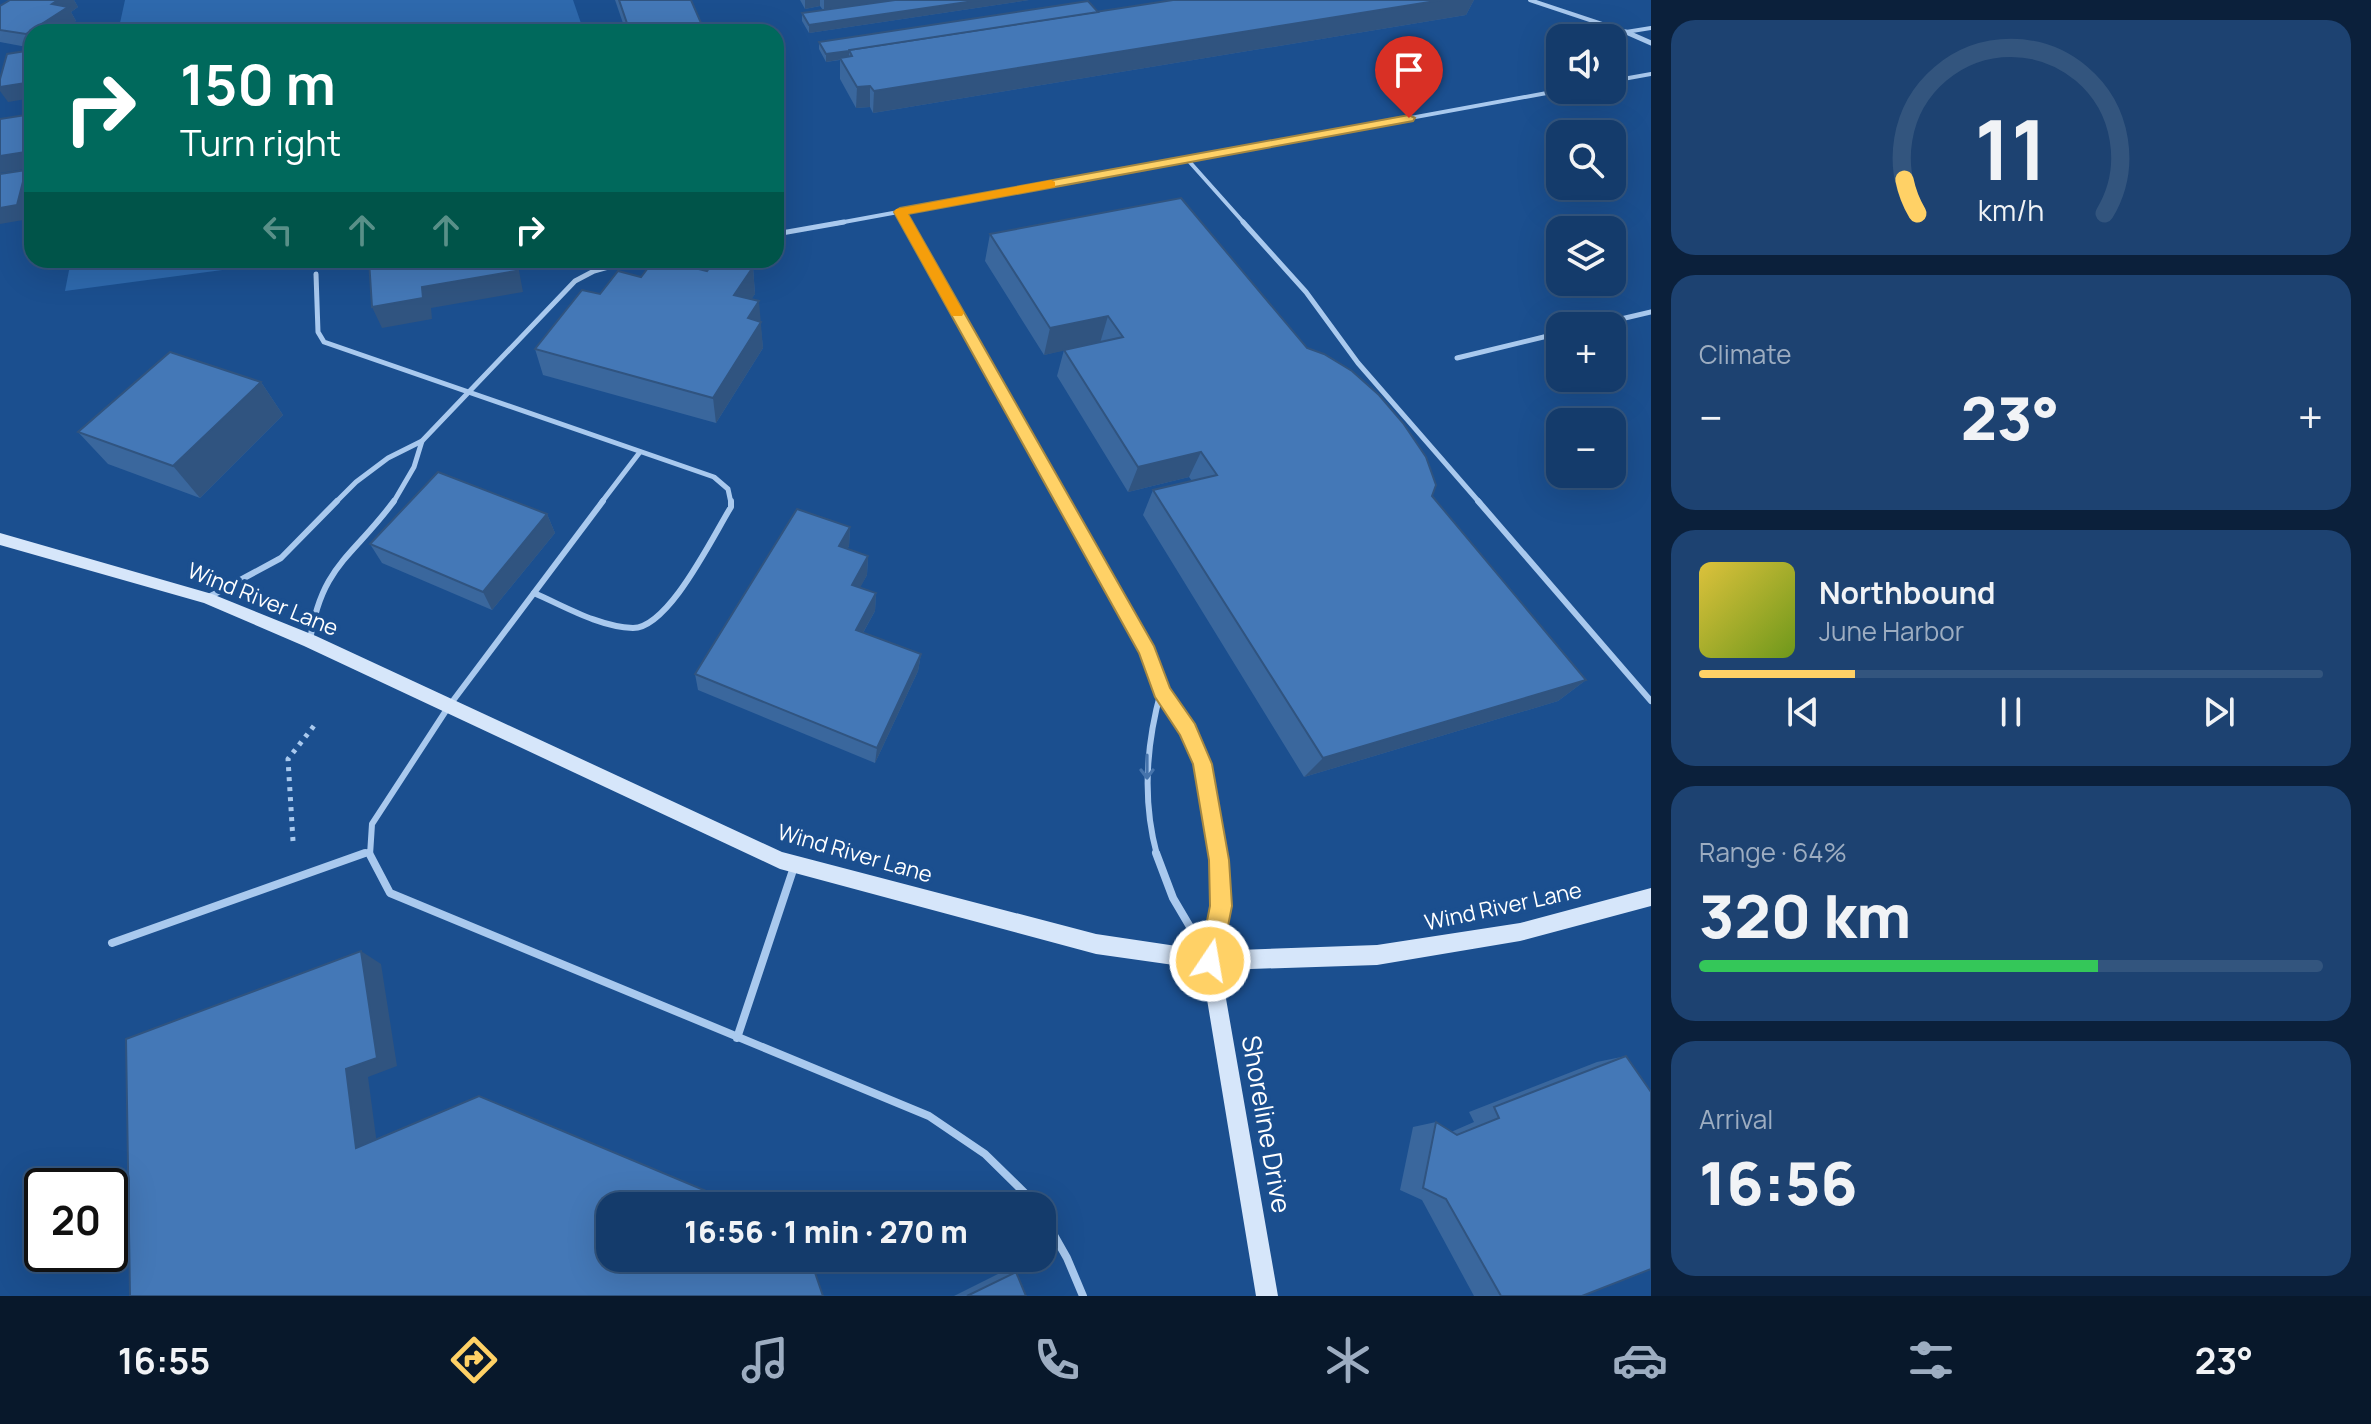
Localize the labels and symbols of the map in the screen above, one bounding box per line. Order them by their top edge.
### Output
pin [1375,36,1443,118]
street label: Wind River Lane [183,555,343,643]
one-way arrow [1139,753,1155,780]
street label: Wind River Lane [774,817,936,890]
street label: Wind River Lane [1422,875,1584,937]
position arrow [1168,919,1252,1003]
street label: Shoreline Drive [1234,1032,1300,1216]
speed limit sign: 20 [24,1168,128,1272]

